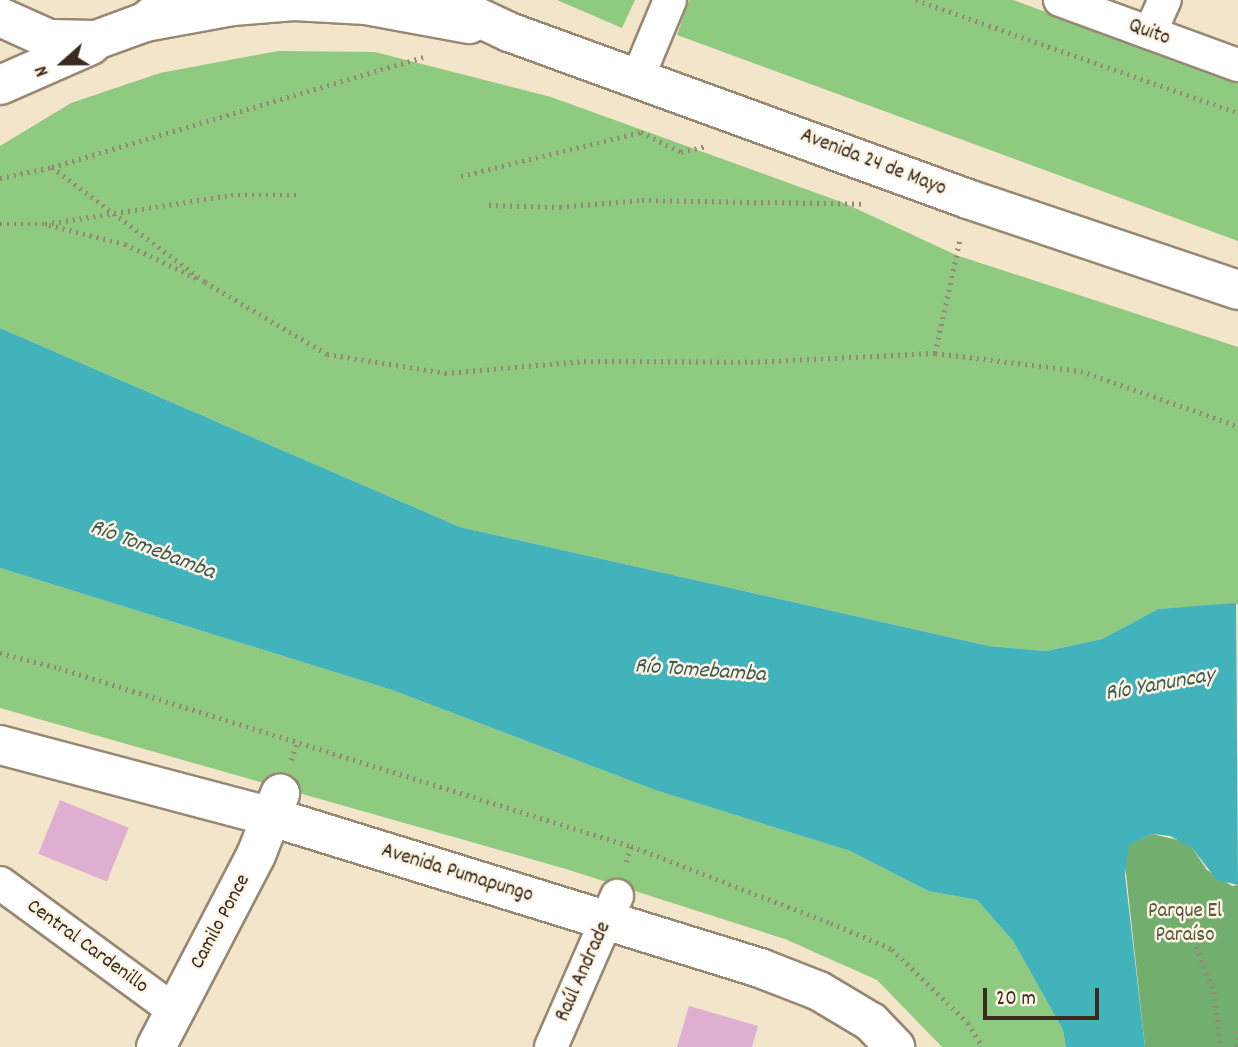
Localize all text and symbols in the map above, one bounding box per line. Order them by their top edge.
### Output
street label: Quito [1125,14,1173,52]
north arrow [28,28,98,98]
text: N [29,61,57,80]
street label: Avenida 24 de Mayo [797,124,949,202]
water label: Río Tomebamba [86,515,218,587]
water label: Río Tomebamba [633,654,767,690]
water label: Río Yanuncay [1103,663,1217,709]
street label: Avenida Pumapungo [378,839,536,909]
street label: Camilo Ponce [185,870,257,974]
street label: Central Cardenillo [21,894,153,1000]
park label: Parque El Paraíso [1148,899,1222,949]
street label: Raúl Andrade [551,918,617,1026]
scale bar [986,974,1102,1018]
text: 20 m [996,985,1036,1015]

